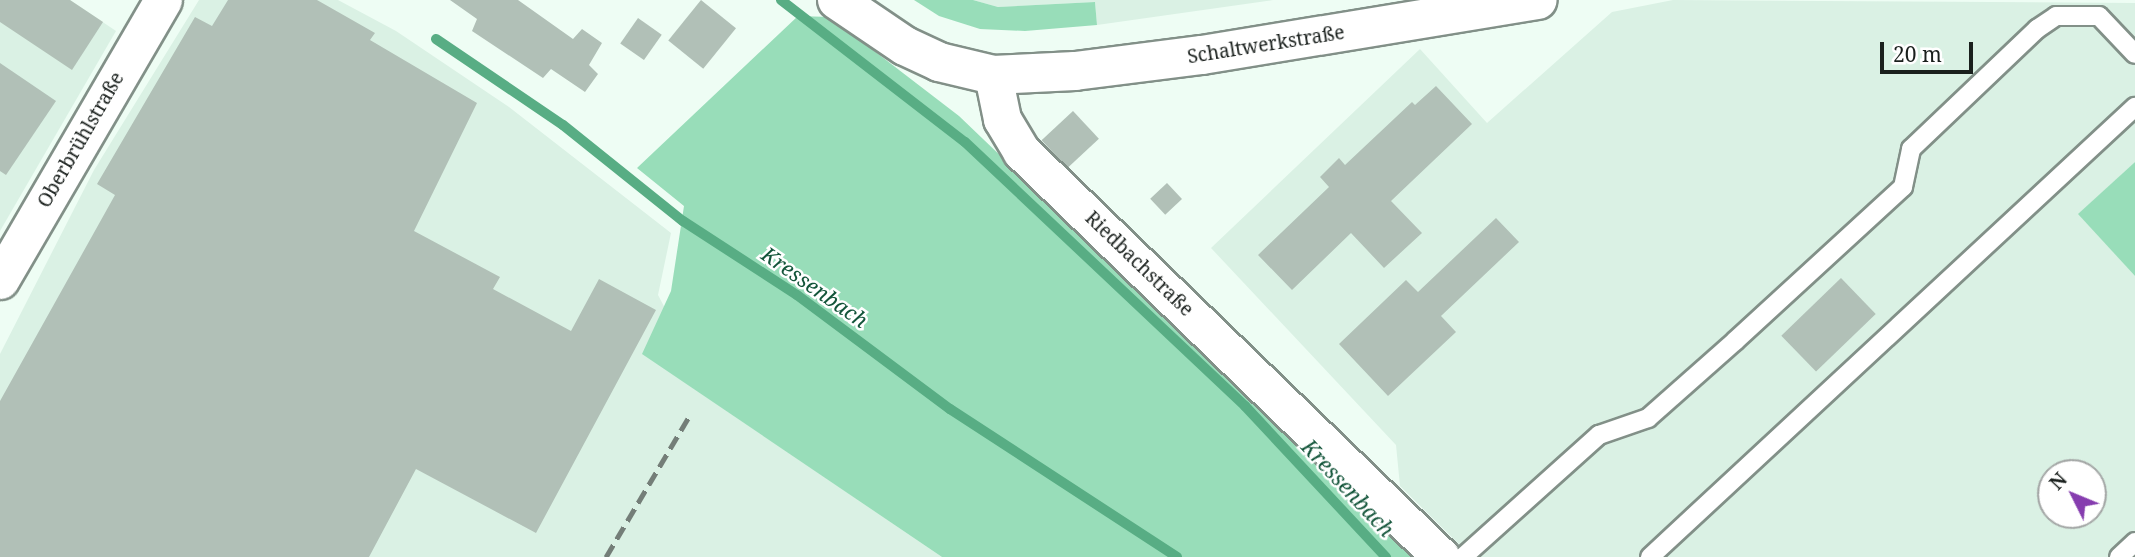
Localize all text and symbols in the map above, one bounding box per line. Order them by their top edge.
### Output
street label: Schaltwerkstraße [1186,21,1346,69]
scale bar [1883,28,1976,72]
text: 20 m [1893,40,1942,68]
street label: Oberbrühlstraße [33,68,129,212]
street label: Riedbachstraße [1080,207,1198,321]
water label: Kressenbach [757,241,873,333]
water label: Kressenbach [1297,434,1399,542]
north arrow [2037,459,2107,529]
text: N [2043,467,2073,495]

